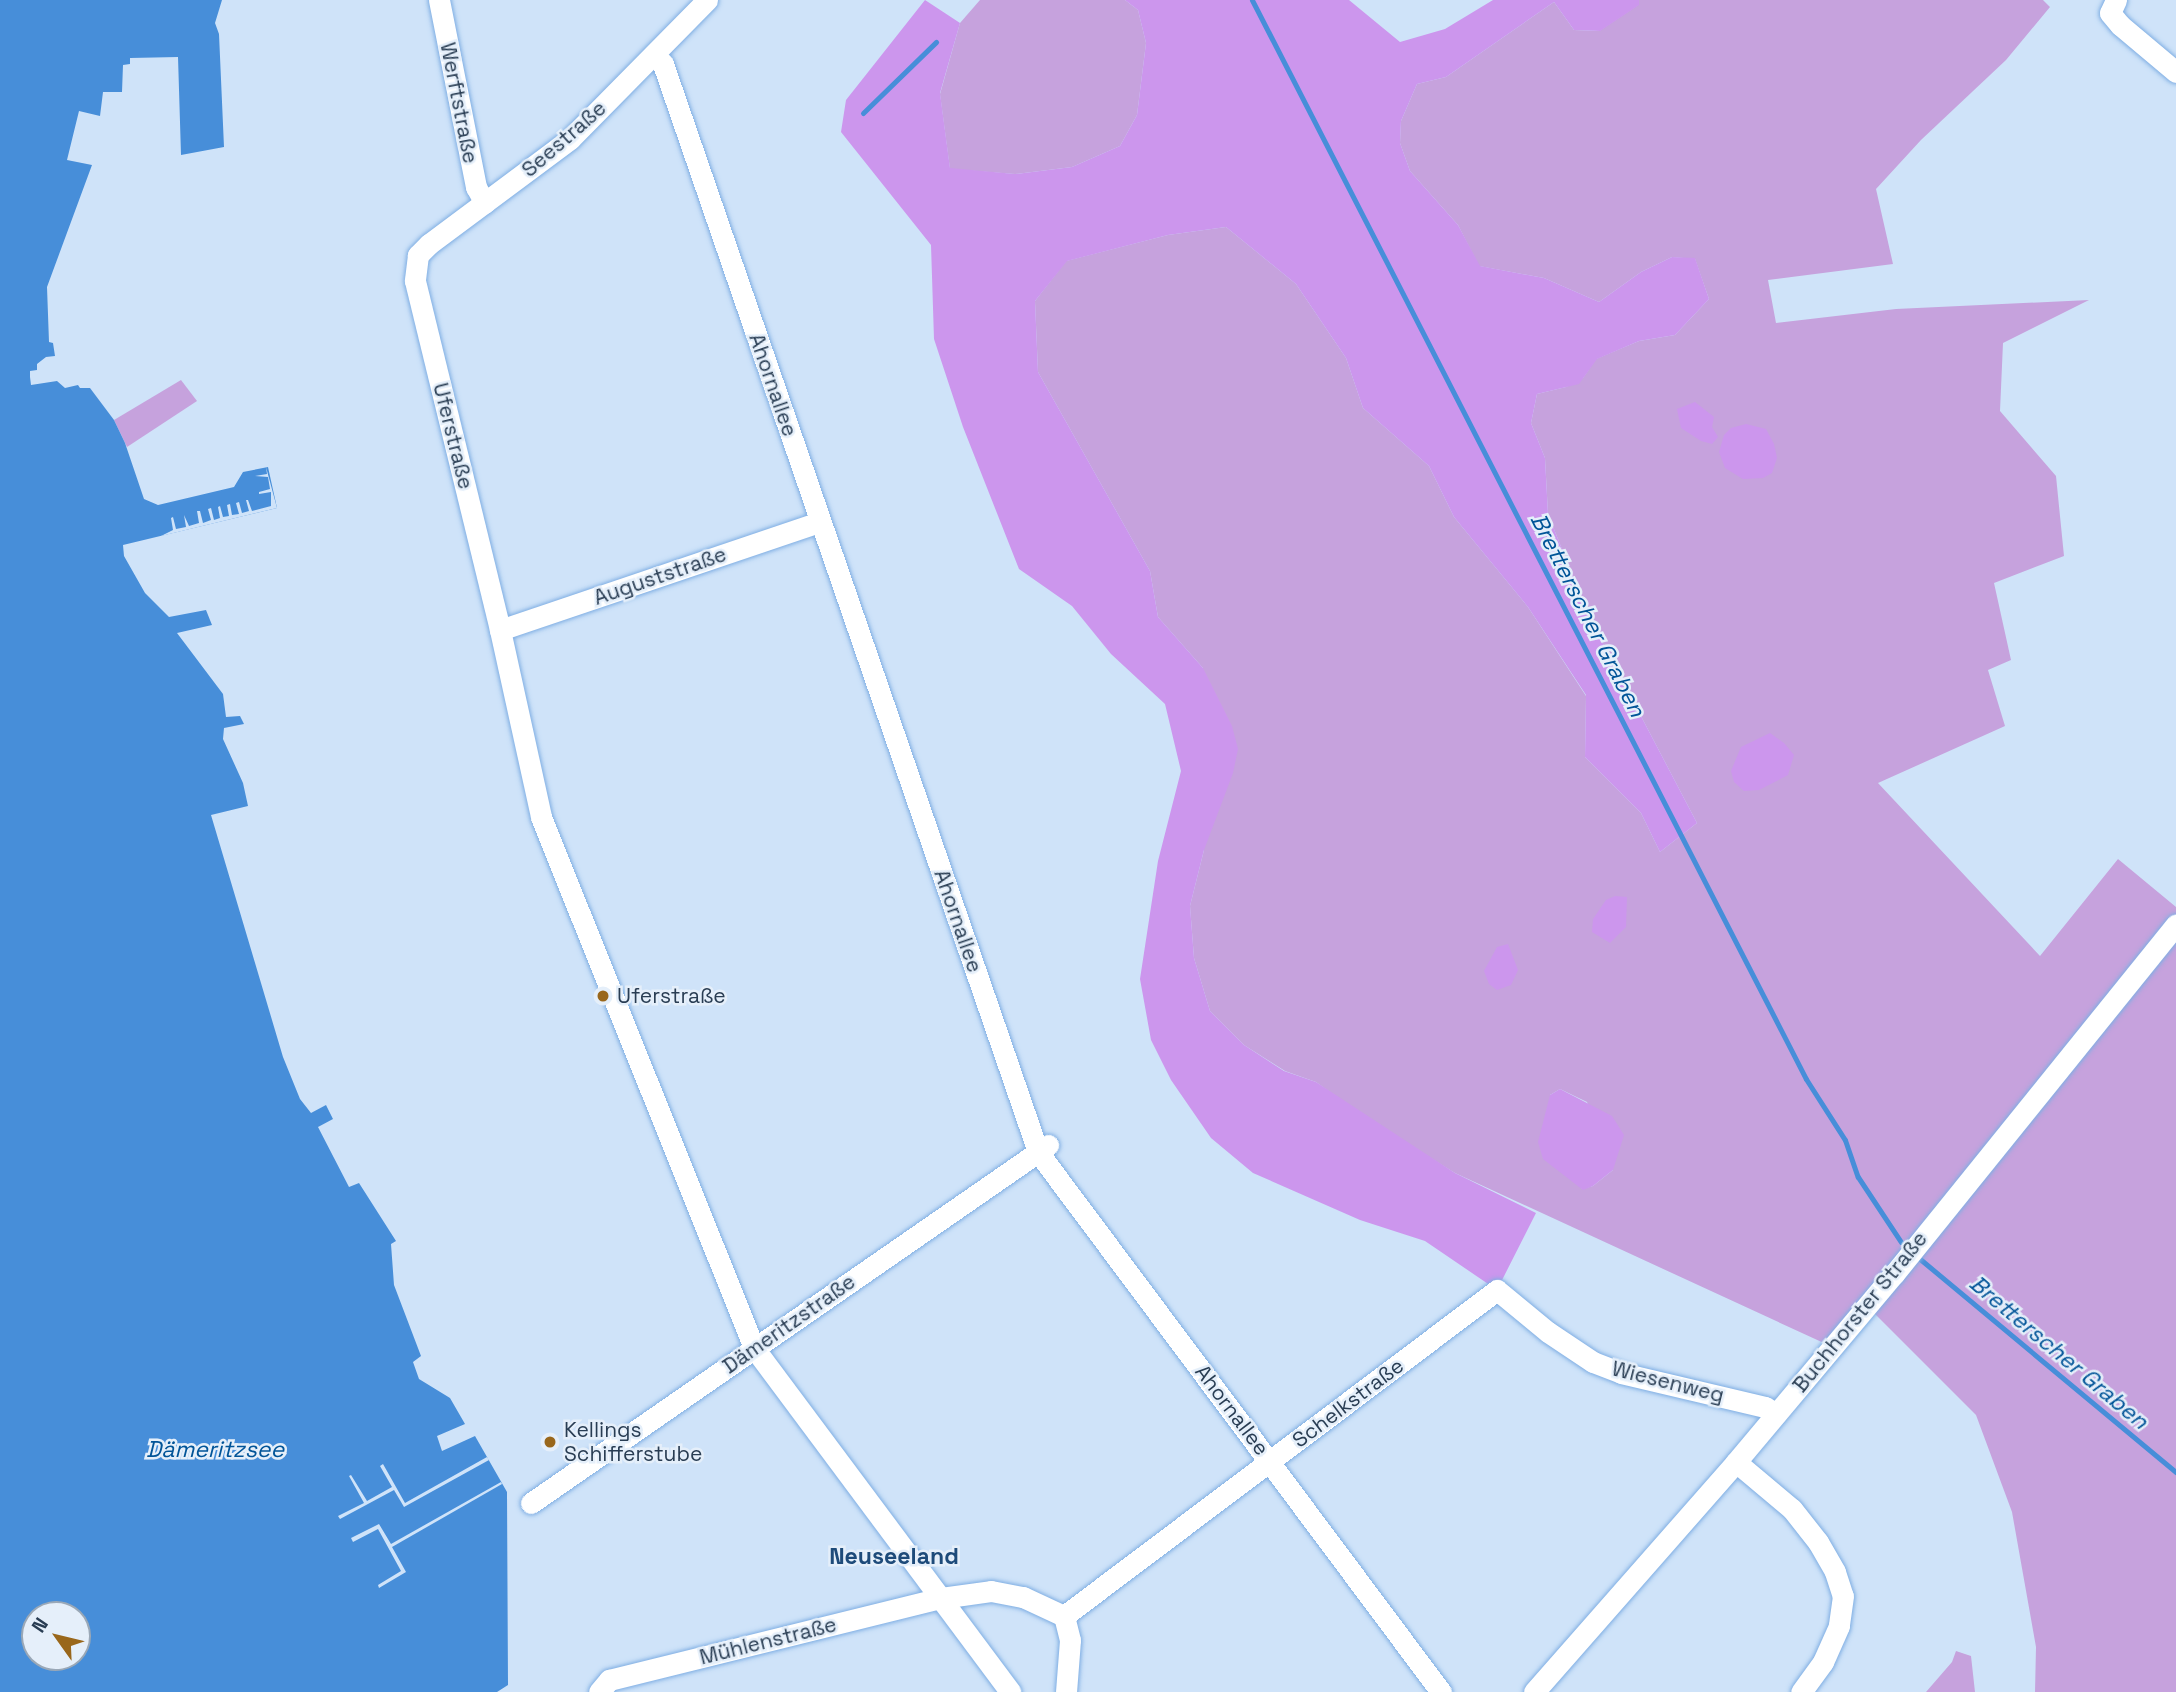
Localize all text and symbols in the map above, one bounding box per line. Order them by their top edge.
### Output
street label: Werftstraße [435,40,483,166]
street label: Seestraße [517,96,611,182]
street label: Ahornallee [744,330,802,440]
street label: Uferstraße [428,380,478,492]
water label: Bretterscher Graben [1525,509,1651,721]
street label: Auguststraße [590,542,730,610]
street label: Ahornallee [929,866,987,976]
place label: Uferstraße [617,983,726,1009]
marker: Uferstraße [595,988,611,1004]
street label: Buchhorster Straße [1787,1227,1933,1397]
street label: Dämeritzstraße [718,1269,860,1379]
water label: Bretterscher Graben [1964,1269,2154,1435]
street label: Schelkstraße [1287,1353,1409,1453]
street label: Wiesenweg [1609,1356,1727,1408]
street label: Ahornallee [1190,1360,1274,1460]
place label: Kellings Schifferstube [564,1417,702,1467]
marker: Kellings Schifferstube [542,1434,558,1450]
water label: Dämeritzsee [146,1435,284,1463]
district label: Neuseeland [829,1542,959,1570]
north arrow [21,1601,91,1671]
street label: Mühlenstraße [697,1612,839,1670]
text: N [26,1613,54,1637]

